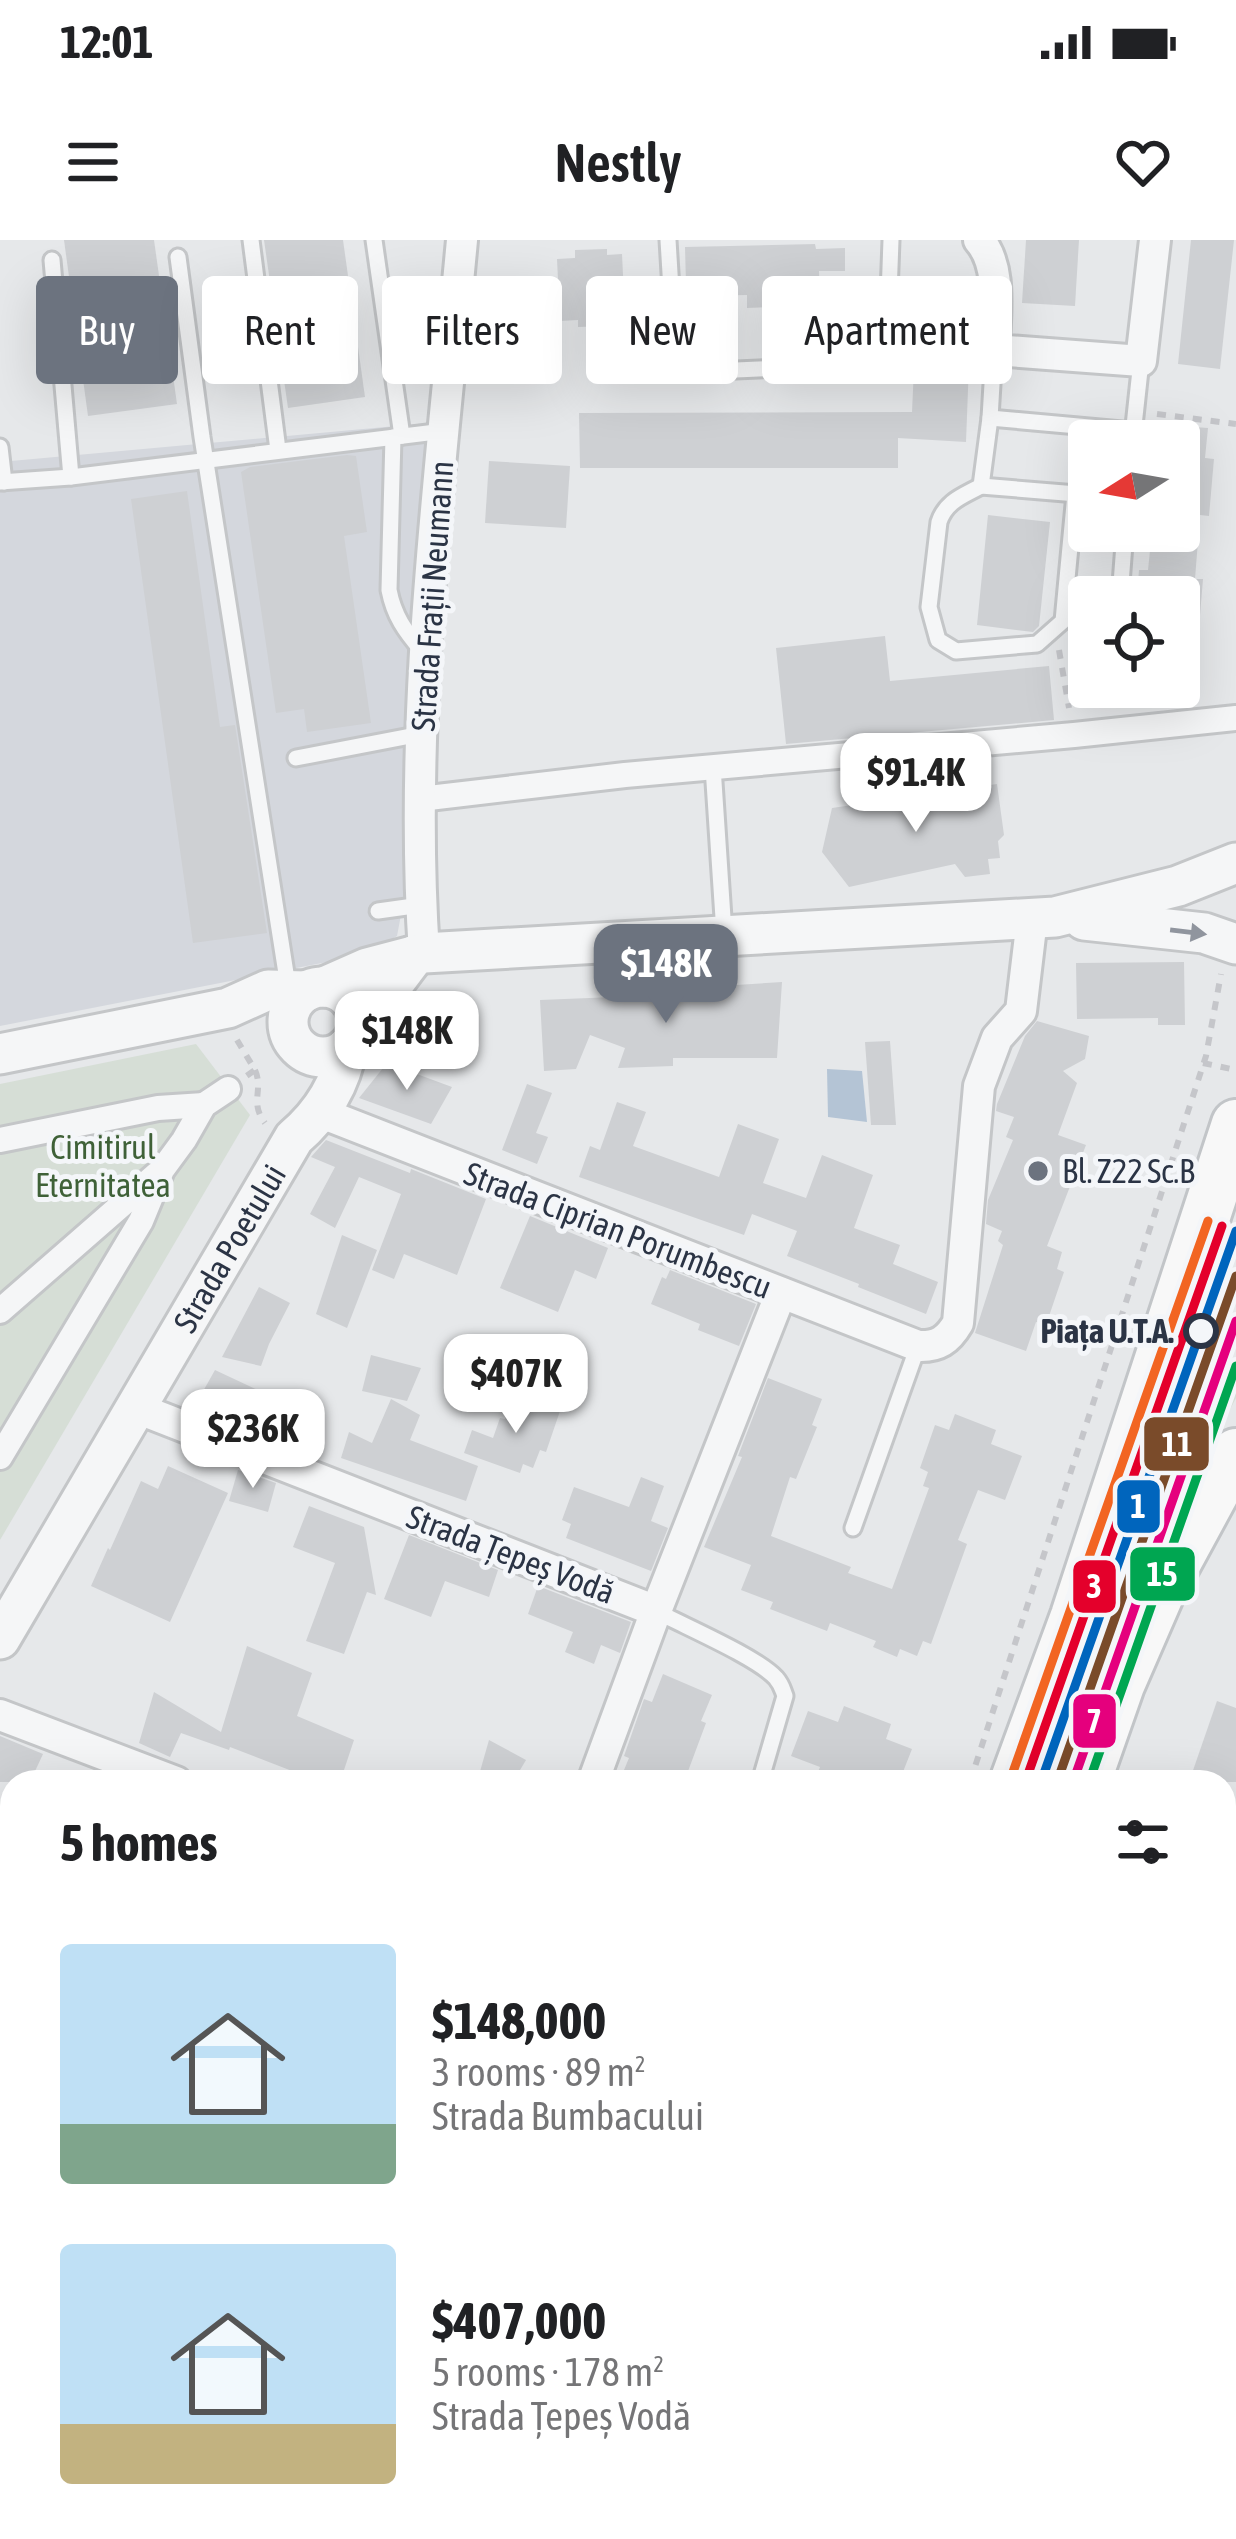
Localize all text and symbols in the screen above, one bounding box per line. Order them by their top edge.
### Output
text: 12:01 [60,16,154,68]
icon: menu [60,129,126,195]
icon: heart [1110,129,1176,195]
text: Nestly [554,132,682,193]
chip: Buy [36,276,178,384]
chip: Rent [202,276,358,384]
chip: Filters [382,276,562,384]
chip: New [586,276,738,384]
chip: Apartment [762,276,1012,384]
north arrow [1068,420,1200,552]
map controls [1068,420,1200,708]
street label: Strada Frații Neumann [404,459,460,733]
button: locate [1068,576,1200,708]
pin: $91.4K [818,733,1014,835]
text: $91.4K [867,750,965,794]
one-way arrow [1170,923,1207,942]
pin: $148K [582,924,750,1026]
text: $148K [621,941,711,985]
pin: $148K [323,991,491,1093]
text: $148K [362,1008,452,1052]
park label: Cimitirul Eternitatea [35,1128,171,1204]
place label: Bl. Z22 Sc.B [1062,1152,1195,1190]
street label: Strada Ciprian Porumbescu [459,1154,777,1306]
street label: Strada Poetului [165,1158,293,1339]
marker: Bl. Z22 Sc.B [1025,1158,1051,1184]
place label: Piața U.T.A. [1040,1312,1174,1351]
marker: Piața U.T.A. [1185,1315,1217,1347]
pin: $407K [432,1334,600,1436]
text: $407K [471,1351,561,1395]
pin: $236K [169,1389,337,1491]
text: $236K [208,1406,298,1450]
line badge: 11 [1142,1415,1211,1473]
text: 11 [1161,1425,1193,1463]
line badge: 1 [1115,1478,1162,1535]
text: 1 [1130,1487,1146,1525]
street label: Strada Țepeș Vodă [401,1497,620,1612]
line badge: 15 [1128,1545,1197,1603]
text: 15 [1146,1555,1178,1593]
line badge: 3 [1071,1558,1118,1615]
text: 3 [1086,1567,1102,1605]
line badge: 7 [1071,1692,1118,1750]
text: 7 [1086,1702,1102,1740]
icon: filters [1110,1809,1176,1875]
text: 5 homes [60,1813,218,1872]
text: $148,000 [432,1991,606,2050]
icon: home [156,1992,300,2136]
text: 3 rooms · 89 m² [432,2050,646,2094]
text: Strada Bumbacului [432,2094,704,2138]
text: $407,000 [432,2291,606,2350]
icon: home [156,2292,300,2436]
text: 5 rooms · 178 m² [432,2350,664,2394]
text: Strada Țepeș Vodă [432,2394,691,2438]

